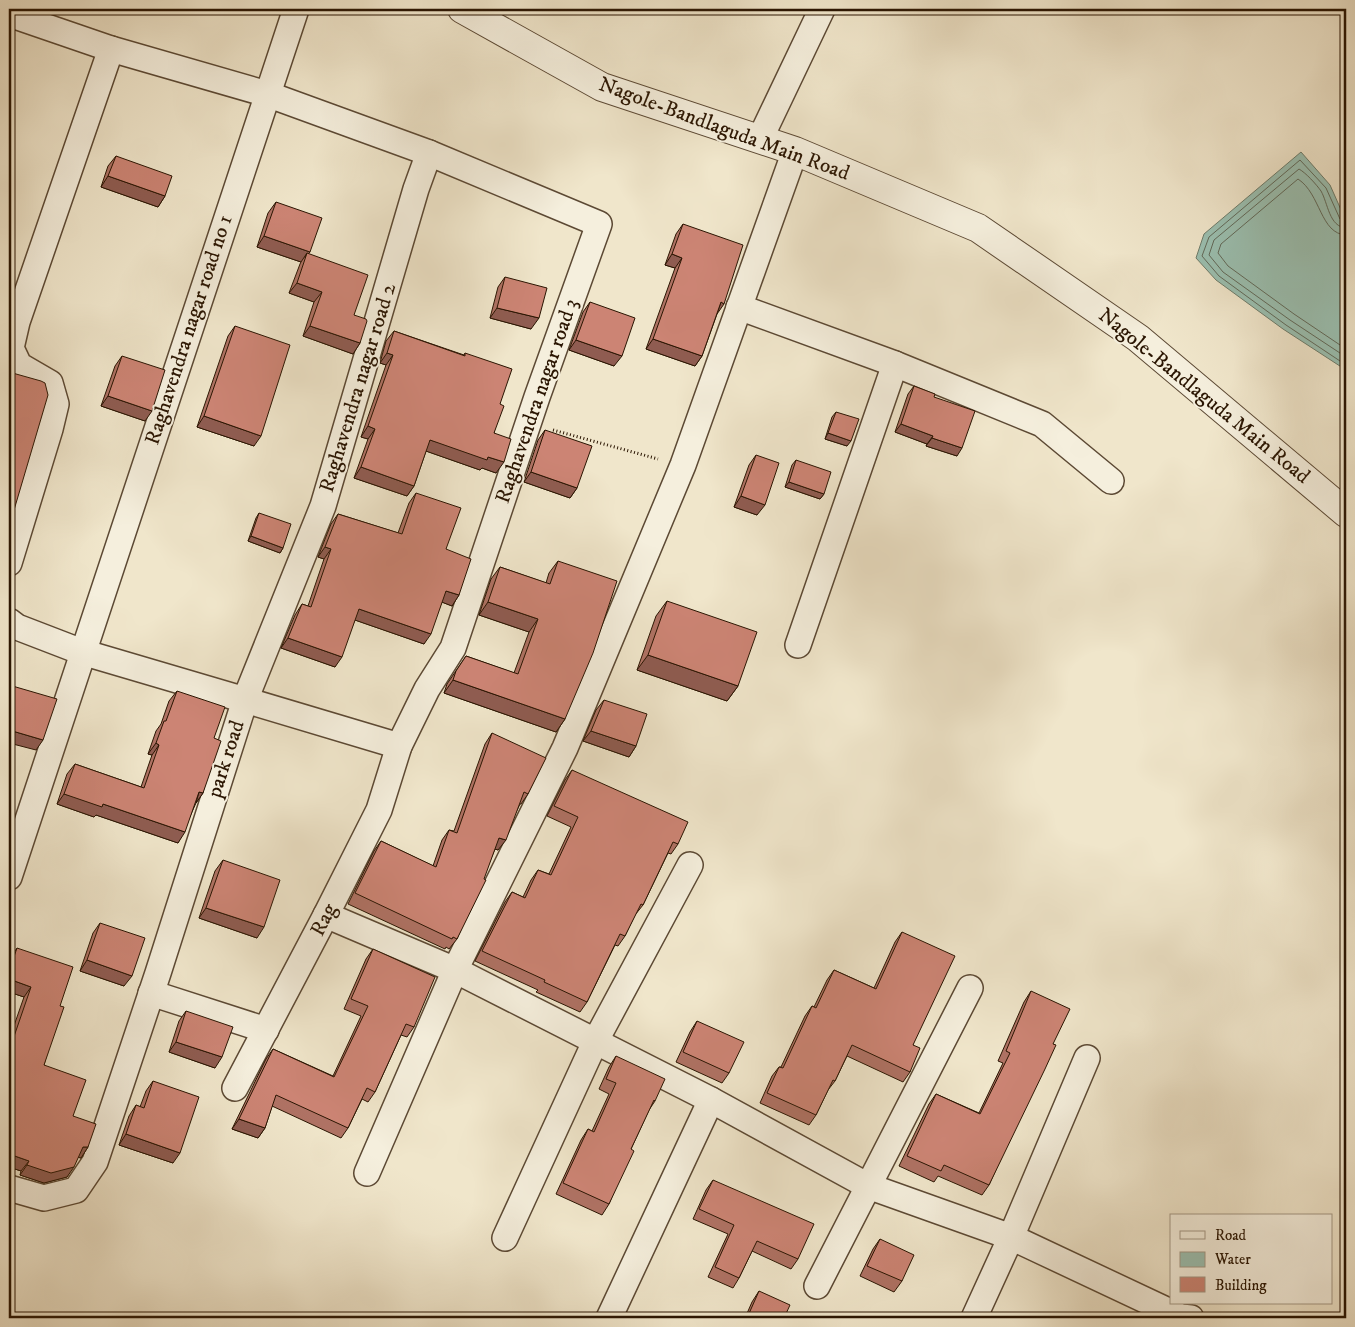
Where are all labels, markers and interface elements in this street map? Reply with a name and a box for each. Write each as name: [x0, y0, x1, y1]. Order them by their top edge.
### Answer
street label: Nagole-Bandlaguda Main Road: [595, 71, 853, 187]
street label: Raghavendra nagar road no 1: [140, 212, 238, 448]
street label: Raghavendra nagar road 2: [314, 280, 402, 496]
street label: Raghavendra nagar road 3: [490, 295, 584, 507]
street label: Nagole-Bandlaguda Main Road: [1093, 302, 1316, 490]
street label: park road: [201, 717, 251, 802]
street label: Rag: [305, 899, 343, 941]
legend: [1170, 1214, 1332, 1304]
text: Road: [1215, 1226, 1247, 1245]
text: Water: [1214, 1250, 1251, 1269]
text: Building: [1215, 1276, 1267, 1295]

